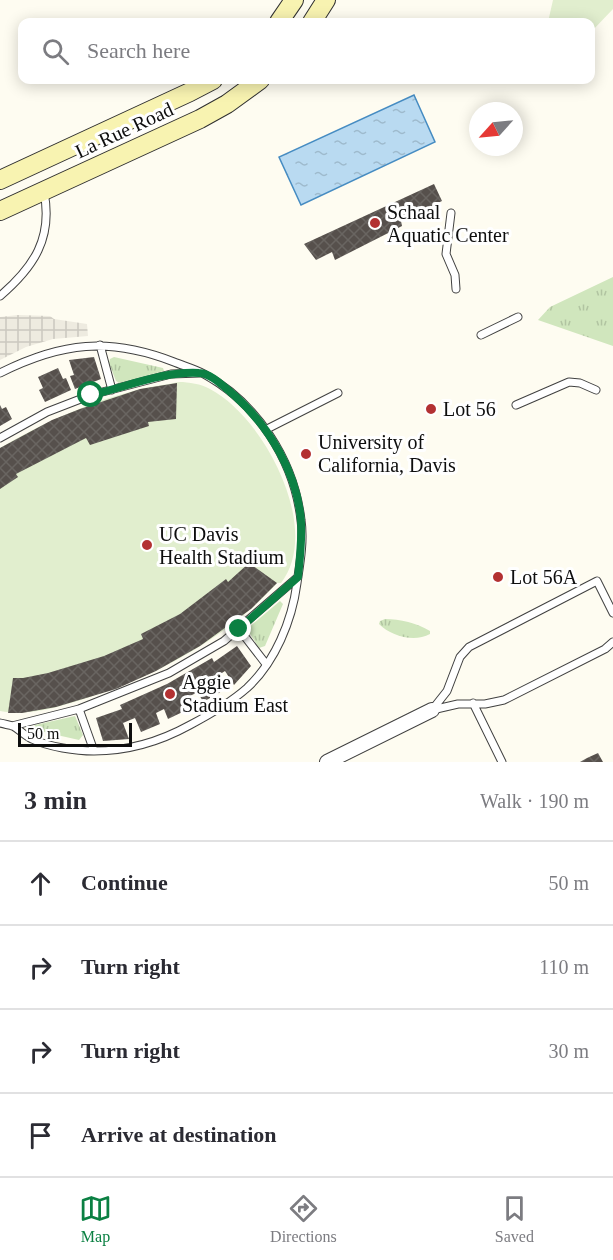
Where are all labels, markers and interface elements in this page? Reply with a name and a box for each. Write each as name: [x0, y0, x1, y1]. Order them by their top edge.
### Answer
search box: [18, 18, 595, 84]
icon: search: [39, 35, 72, 68]
text: Search here: [87, 38, 190, 63]
street label: La Rue Road: [72, 98, 176, 162]
north arrow: [469, 102, 523, 156]
place label: Schaal Aquatic Center: [387, 201, 509, 247]
marker: Schaal Aquatic Center: [368, 216, 382, 230]
route start: [77, 381, 103, 407]
place label: Lot 56: [443, 398, 496, 420]
marker: Lot 56: [424, 402, 438, 416]
place label: University of California, Davis: [318, 431, 456, 476]
marker: University of California, Davis: [299, 447, 313, 461]
place label: UC Davis Health Stadium: [159, 523, 284, 568]
marker: UC Davis Health Stadium: [140, 538, 154, 552]
place label: Lot 56A: [510, 566, 578, 588]
marker: Lot 56A: [491, 570, 505, 584]
route end: [225, 615, 251, 641]
place label: Aggie Stadium East: [182, 671, 289, 716]
marker: Aggie Stadium East: [163, 687, 177, 701]
scale bar: [18, 720, 132, 748]
text: 50 m: [27, 725, 59, 742]
text: 3 min: [24, 786, 87, 815]
text: Walk · 190 m: [480, 790, 589, 812]
icon: ahead: [24, 867, 57, 900]
text: Continue: [81, 870, 168, 895]
text: 50 m: [548, 872, 589, 894]
icon: right: [24, 951, 57, 984]
text: Turn right: [81, 954, 180, 979]
text: 110 m: [539, 956, 589, 978]
icon: right: [24, 1035, 57, 1068]
text: Turn right: [81, 1038, 180, 1063]
text: 30 m: [548, 1040, 589, 1062]
icon: arrive: [24, 1119, 57, 1152]
text: Arrive at destination: [81, 1122, 277, 1147]
tab: Map: [79, 1192, 112, 1246]
tab: Directions: [270, 1192, 337, 1246]
tab: Saved: [495, 1192, 534, 1246]

